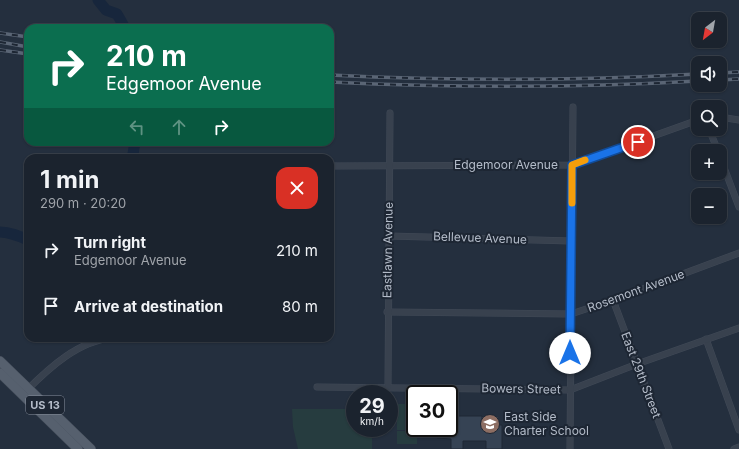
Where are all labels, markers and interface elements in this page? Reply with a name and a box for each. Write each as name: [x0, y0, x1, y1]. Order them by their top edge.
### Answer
north arrow: [691, 12, 727, 48]
map controls: [691, 12, 727, 224]
text: 210 m: [106, 39, 187, 73]
icon: right: [40, 40, 92, 92]
button: sound: [691, 56, 727, 92]
text: Edgemoor Avenue: [106, 73, 262, 94]
button: search: [691, 100, 727, 136]
icon: left: [126, 116, 148, 138]
icon: ahead: [168, 116, 190, 138]
icon: right: [210, 116, 232, 138]
pin: [621, 125, 655, 159]
icon: arrive: [627, 131, 649, 153]
button: +: [691, 144, 727, 180]
street label: Edgemoor Avenue: [454, 157, 558, 172]
text: 1 min: [40, 165, 99, 194]
button: close: [276, 167, 318, 209]
button: −: [691, 188, 727, 224]
text: 290 m · 20:20: [40, 195, 126, 211]
street label: Eastlawn Avenue: [379, 202, 396, 298]
street label: Bellevue Avenue: [433, 228, 527, 247]
text: Turn right: [74, 233, 146, 252]
icon: right: [40, 239, 62, 261]
text: 210 m: [276, 241, 318, 260]
text: Edgemoor Avenue: [74, 252, 187, 268]
street label: Rosemont Avenue: [585, 266, 686, 315]
icon: arrive: [40, 295, 62, 317]
text: Arrive at destination: [74, 297, 223, 316]
text: 80 m: [282, 297, 318, 316]
street label: East 29th Street: [618, 330, 665, 420]
position arrow: [549, 332, 591, 374]
street label: Bowers Street: [481, 380, 561, 397]
speed limit sign: 30: [406, 385, 458, 437]
text: 29: [359, 394, 385, 418]
road number: US 13: [26, 396, 64, 414]
place label: East Side Charter School: [504, 409, 589, 438]
school or university icon: East Side Charter School: [479, 413, 501, 435]
text: km/h: [360, 415, 384, 427]

